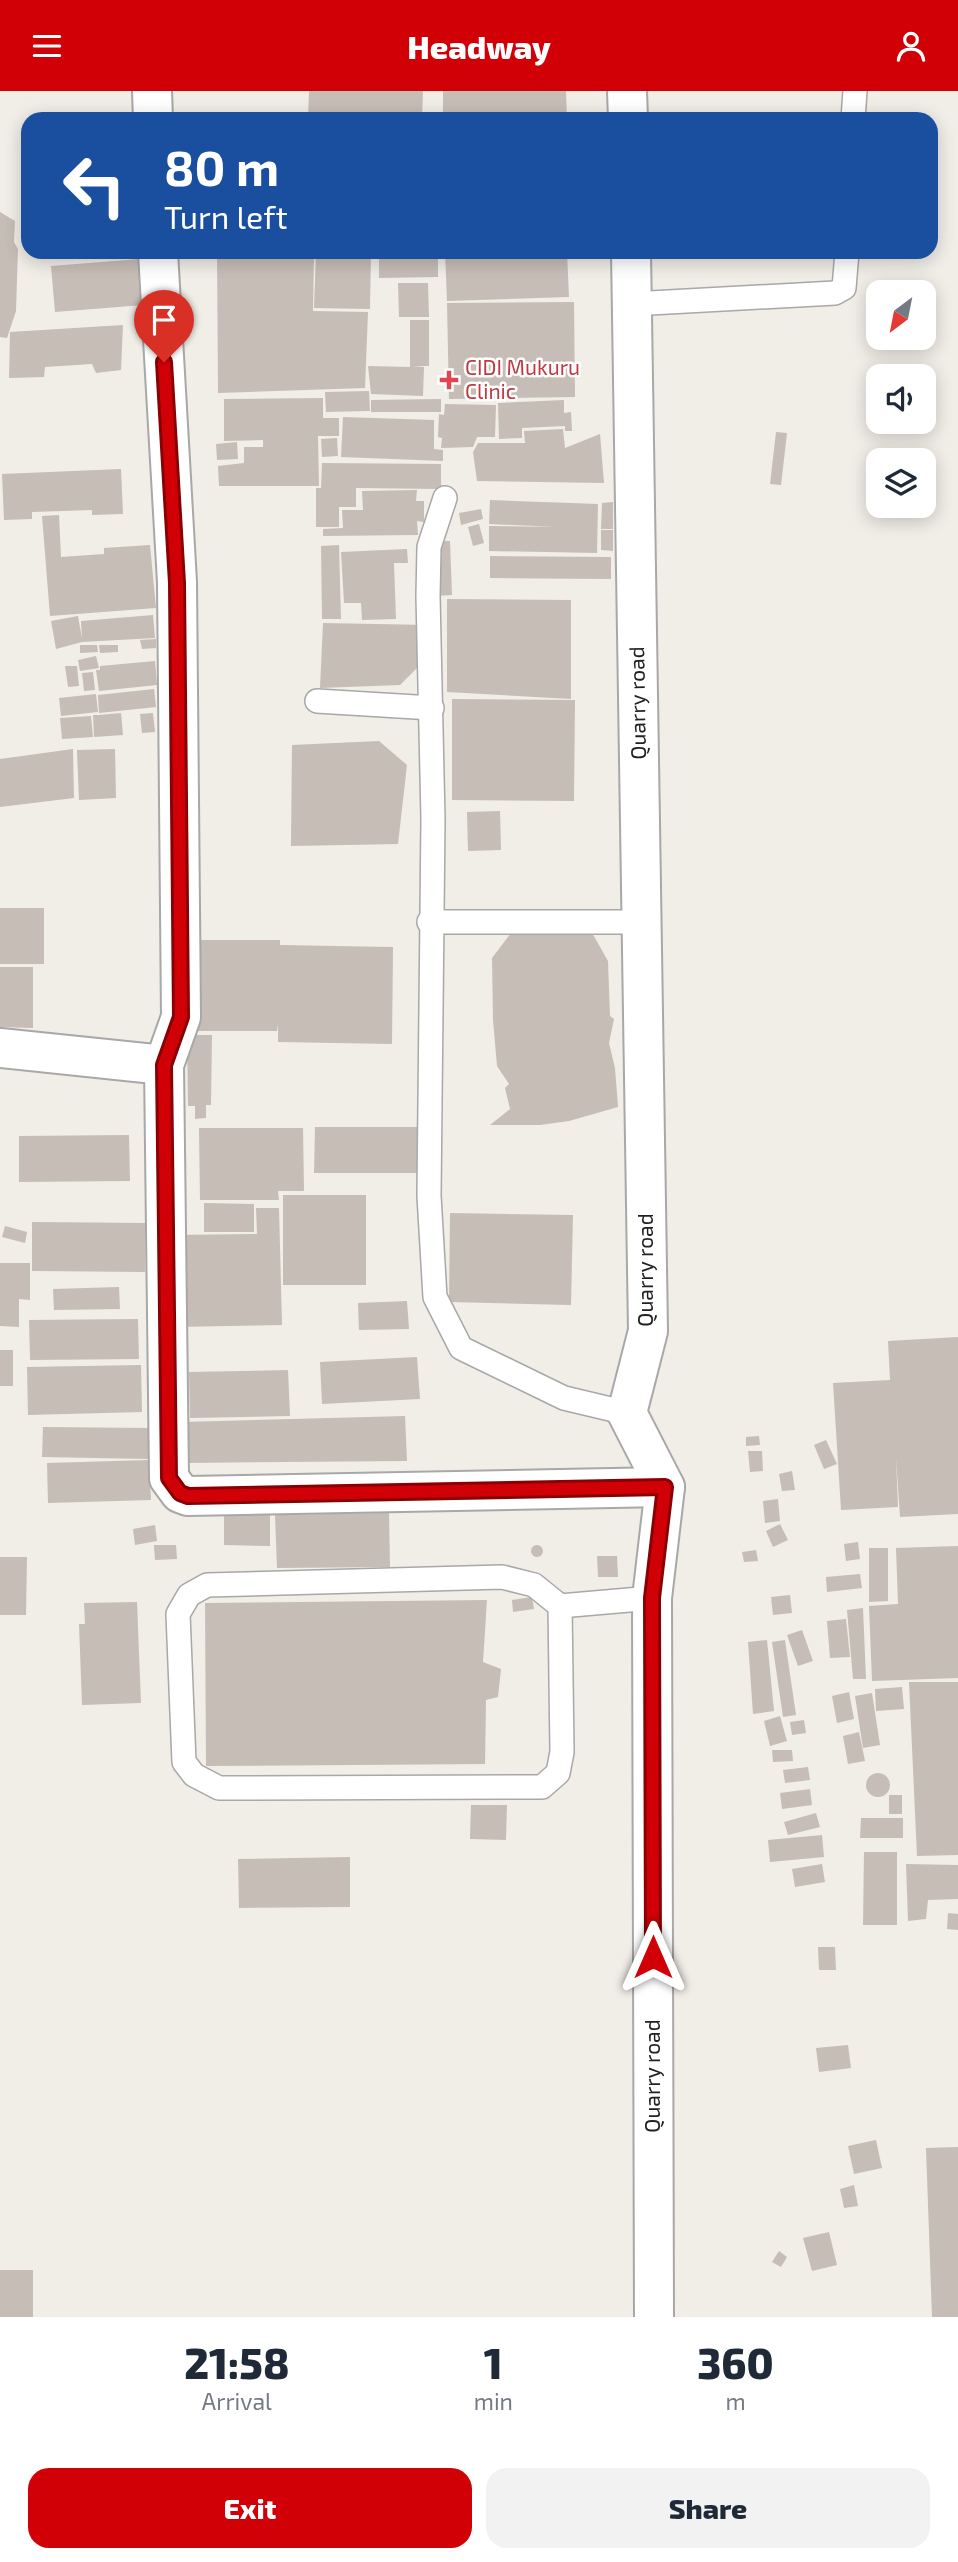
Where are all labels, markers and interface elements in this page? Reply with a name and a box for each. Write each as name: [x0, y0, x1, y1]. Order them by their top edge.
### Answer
icon: menu: [28, 27, 66, 65]
text: Headway: [407, 27, 551, 65]
icon: person: [892, 27, 930, 65]
text: 80 m: [164, 137, 279, 196]
icon: left: [49, 140, 140, 231]
text: Turn left: [164, 197, 288, 235]
north arrow: [866, 280, 936, 350]
map controls: [866, 280, 936, 518]
pin: [134, 290, 194, 362]
icon: arrive: [145, 301, 183, 339]
place label: CIDI Mukuru Clinic: [465, 354, 580, 403]
button: sound: [866, 364, 936, 434]
marker: CIDI Mukuru Clinic: [439, 370, 459, 390]
button: layers: [866, 448, 936, 518]
street label: Quarry road: [623, 646, 651, 760]
street label: Quarry road: [632, 1213, 658, 1327]
position arrow: [616, 1920, 690, 1994]
street label: Quarry road: [639, 2019, 665, 2133]
text: 21:58: [184, 2337, 289, 2387]
text: 1: [484, 2337, 503, 2387]
text: 360: [697, 2337, 774, 2387]
text: Arrival: [202, 2387, 272, 2415]
text: min: [474, 2387, 513, 2415]
text: m: [725, 2387, 746, 2415]
button: Exit: [28, 2468, 472, 2548]
button: Share: [486, 2468, 930, 2548]

